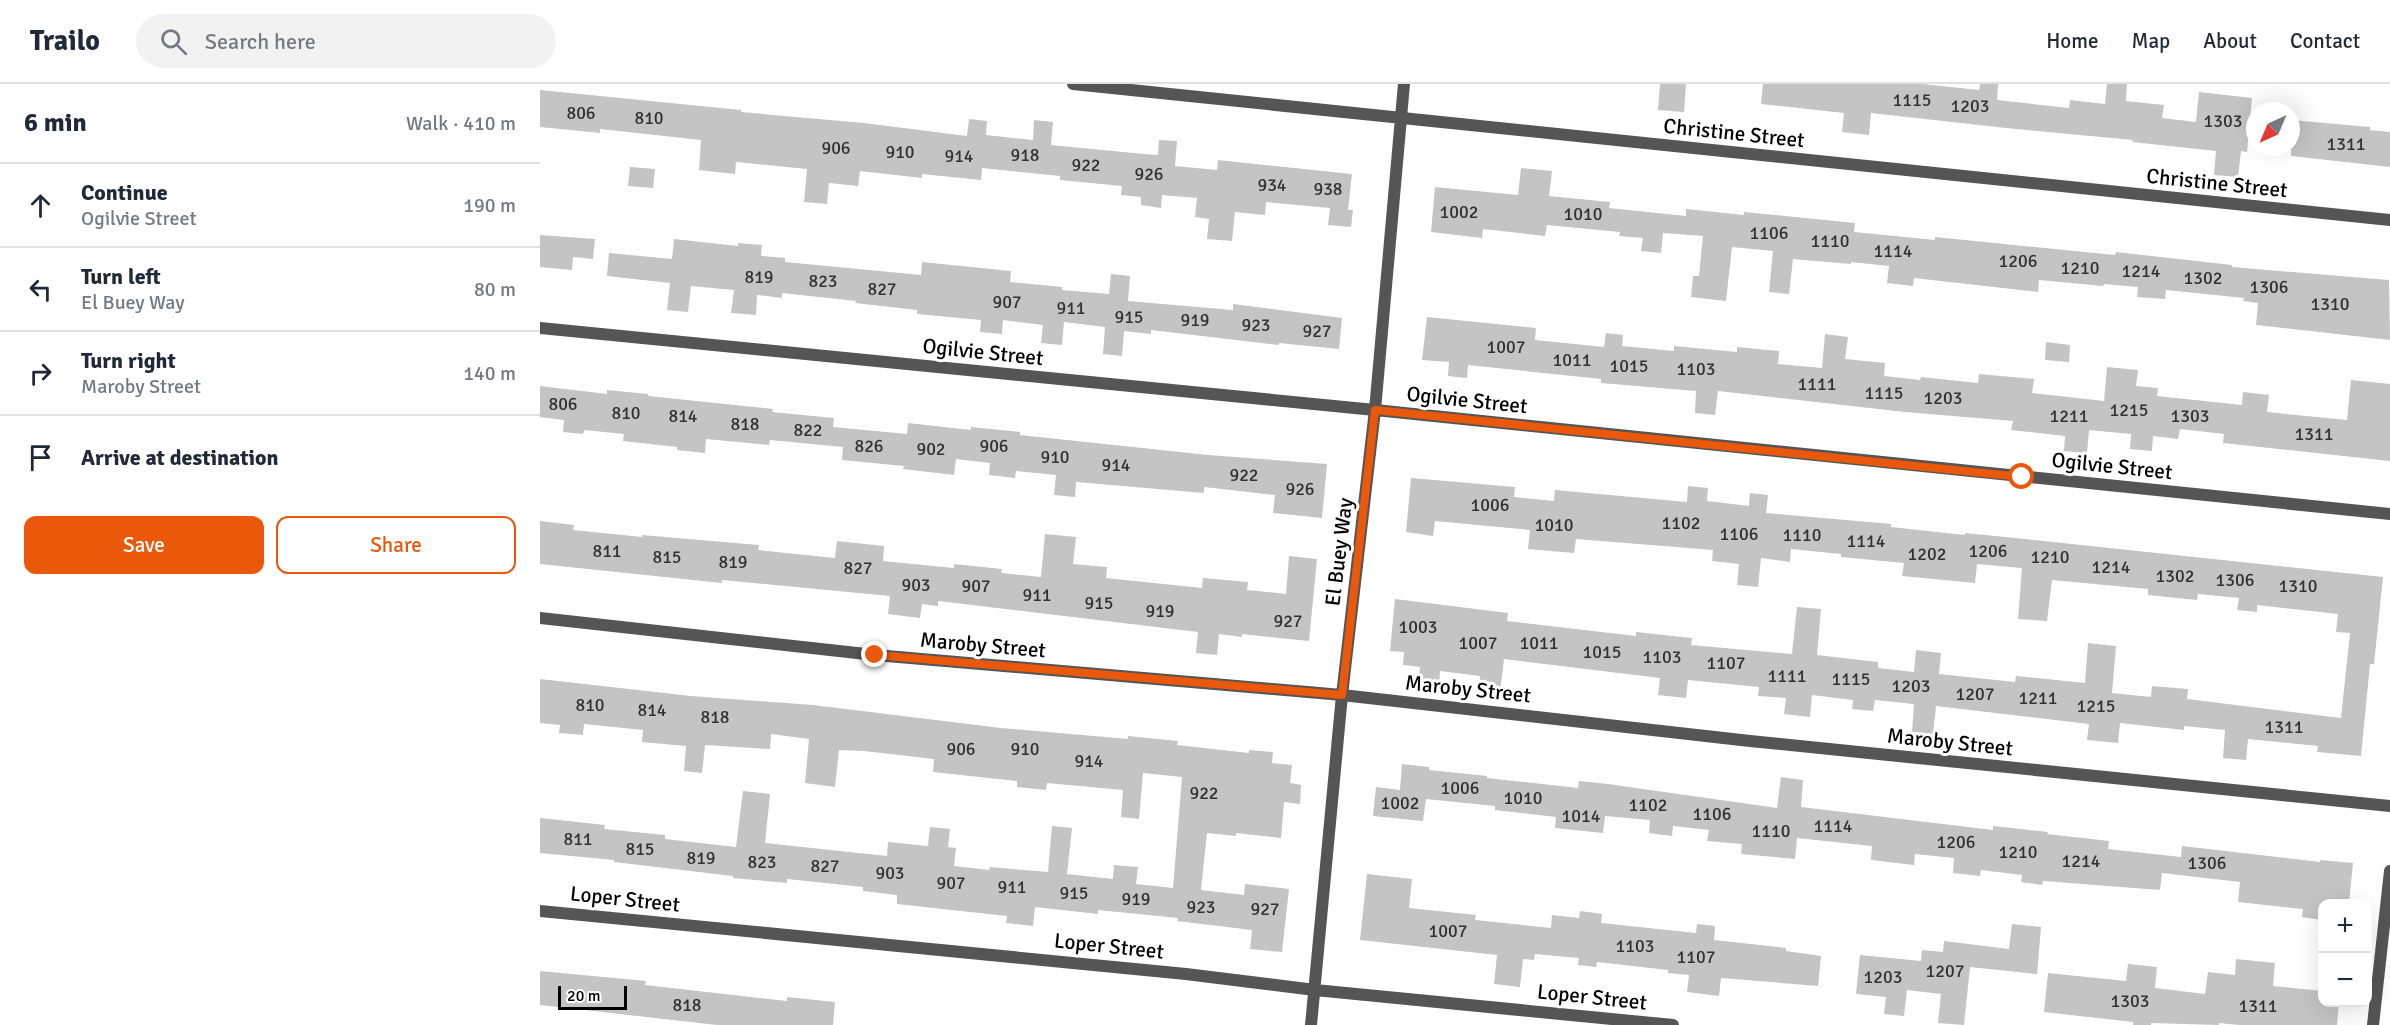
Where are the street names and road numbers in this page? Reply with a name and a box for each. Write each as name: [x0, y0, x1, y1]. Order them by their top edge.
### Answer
street label: Christine Street: [1662, 113, 1806, 153]
street label: Christine Street: [2145, 163, 2289, 203]
street label: Ogilvie Street: [921, 333, 1045, 371]
street label: Ogilvie Street: [1405, 381, 1529, 419]
street label: Ogilvie Street: [2050, 447, 2174, 485]
street label: El Buey Way: [1319, 496, 1359, 608]
street label: Maroby Street: [919, 627, 1047, 663]
street label: Maroby Street: [1404, 669, 1532, 709]
street label: Maroby Street: [1886, 722, 2014, 762]
street label: Loper Street: [569, 880, 681, 918]
street label: Loper Street: [1053, 927, 1165, 965]
street label: Loper Street: [1536, 978, 1648, 1016]

